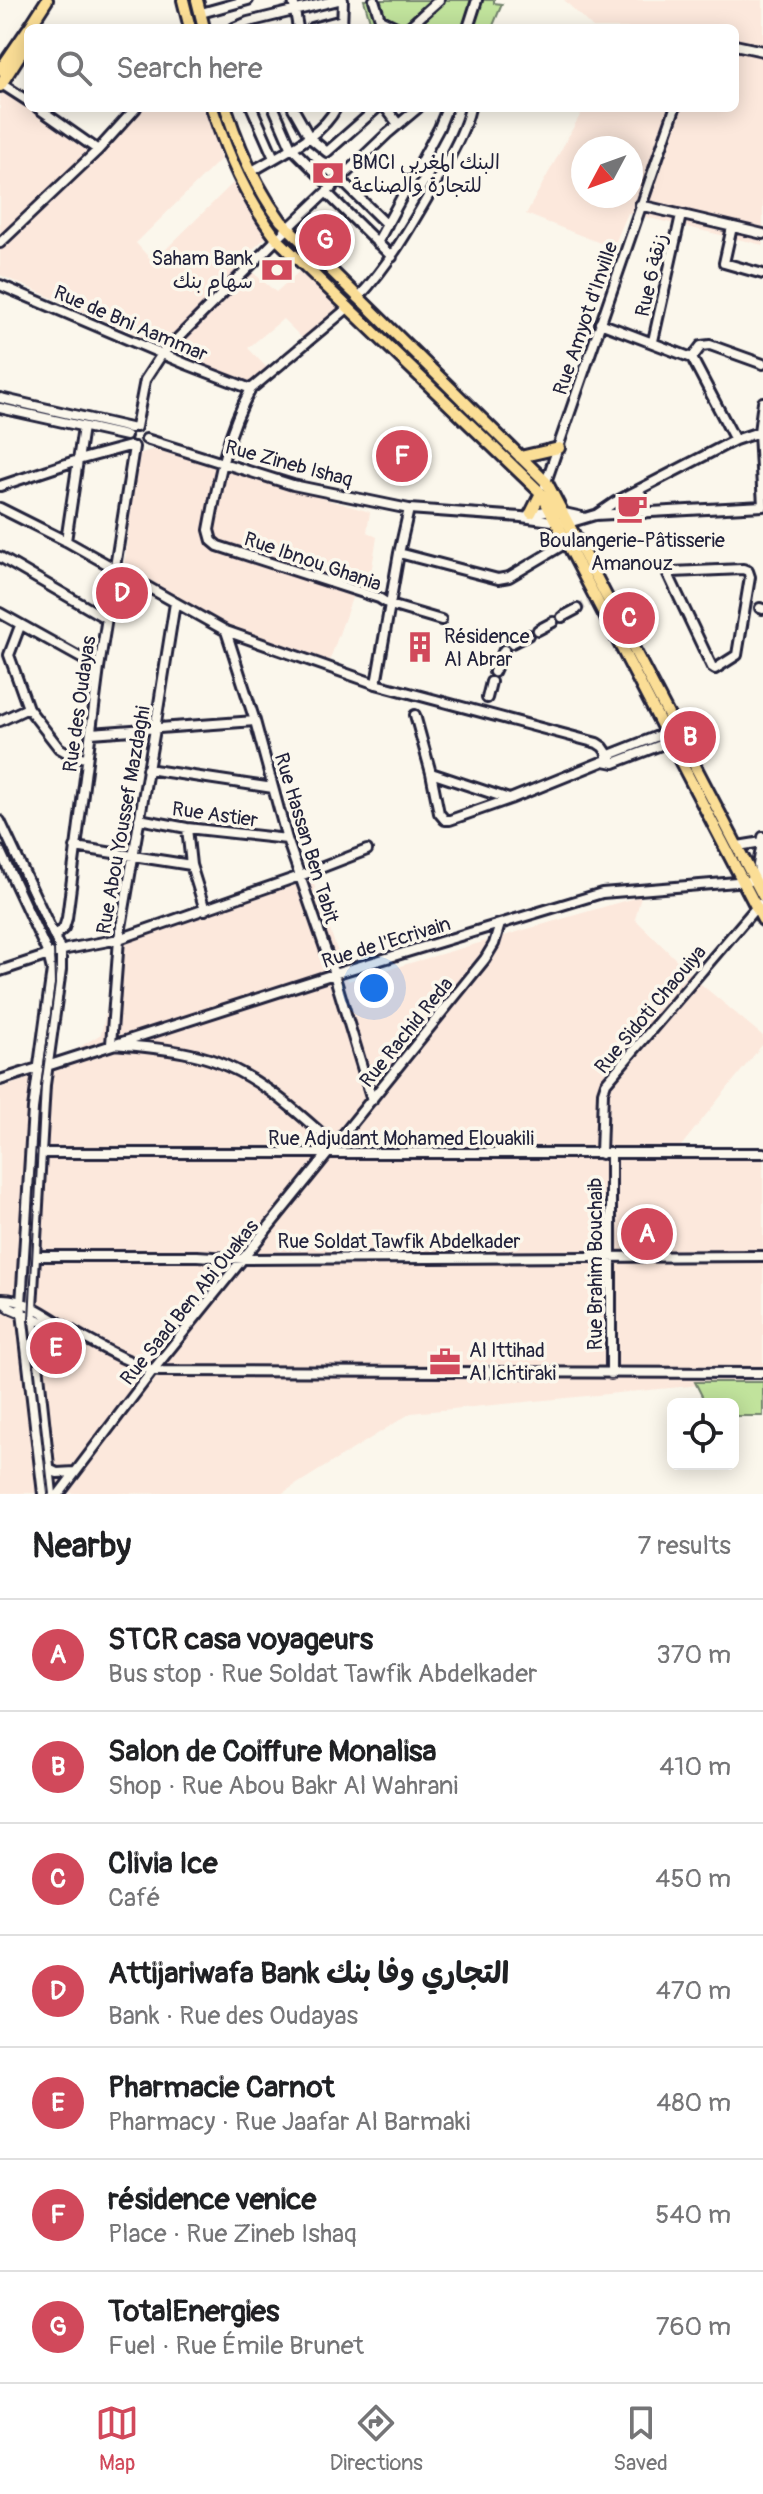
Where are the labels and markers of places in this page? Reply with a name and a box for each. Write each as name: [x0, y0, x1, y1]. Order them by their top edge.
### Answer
place label: BMCI البنك المغربي للتجارة والصناعة: [352, 150, 500, 198]
bank icon: BMCI البنك المغربي للتجارة والصناعة: [311, 156, 345, 190]
pin: G: [299, 210, 351, 270]
place label: Saham Bank سهام بنك: [152, 246, 254, 297]
bank icon: Saham Bank سهام بنك: [260, 253, 294, 287]
pin: F: [376, 426, 428, 486]
cafe icon: Boulangerie-Pâtisserie Amanouz: [615, 491, 649, 525]
place label: Boulangerie-Pâtisserie Amanouz: [539, 528, 725, 576]
pin: D: [96, 563, 148, 623]
pin: C: [603, 588, 655, 648]
place label: Résidence Al Abrar: [444, 624, 530, 672]
building icon: Résidence Al Abrar: [403, 630, 437, 664]
pin: B: [664, 707, 716, 767]
pin: A: [621, 1204, 673, 1264]
pin: E: [30, 1318, 82, 1378]
place label: Al Ittihad Al Ichtiraki: [469, 1338, 556, 1386]
office icon: Al Ittihad Al Ichtiraki: [428, 1345, 462, 1379]

